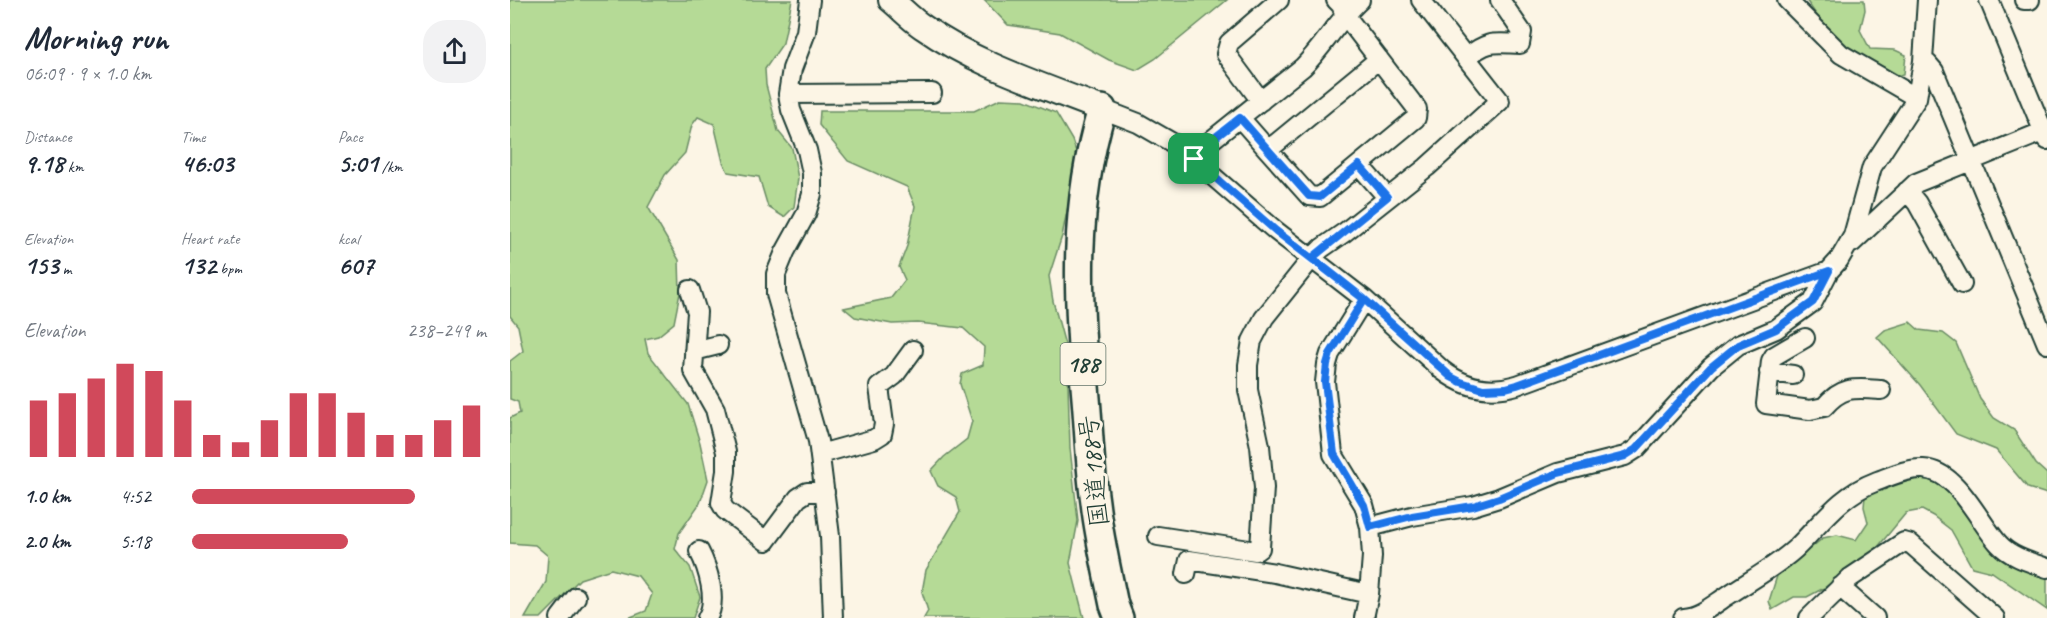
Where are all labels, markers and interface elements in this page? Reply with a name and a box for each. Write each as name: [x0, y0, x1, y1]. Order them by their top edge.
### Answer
text: Morning run: [24, 17, 168, 59]
button: share: [423, 20, 486, 83]
text: 06:09 · 9 × 1.0 km: [24, 61, 151, 86]
text: Distance: [24, 127, 72, 147]
text: Time: [181, 127, 205, 147]
text: Pace: [338, 127, 363, 147]
pin: [1168, 133, 1219, 184]
icon: arrive: [1177, 142, 1210, 175]
text: 9.18: [24, 147, 64, 180]
text: 46:03: [181, 147, 234, 180]
text: 5:01: [338, 147, 378, 180]
text: km: [64, 157, 83, 177]
text: /km: [378, 157, 403, 177]
text: Elevation: [24, 229, 73, 249]
text: Heart rate: [181, 229, 239, 249]
text: kcal: [338, 229, 359, 249]
text: 153: [24, 249, 59, 282]
text: 132: [181, 249, 216, 282]
text: 607: [338, 249, 374, 282]
text: m: [59, 259, 72, 279]
text: bpm: [216, 259, 242, 279]
text: Elevation: [24, 318, 86, 343]
text: 238–249 m: [407, 318, 486, 343]
road number: 188: [1060, 343, 1106, 385]
street label: 国道188号: [1072, 413, 1116, 529]
text: 1.0 km: [24, 484, 71, 509]
text: 4:52: [120, 484, 151, 509]
text: 2.0 km: [24, 529, 71, 554]
text: 5:18: [120, 529, 151, 554]

